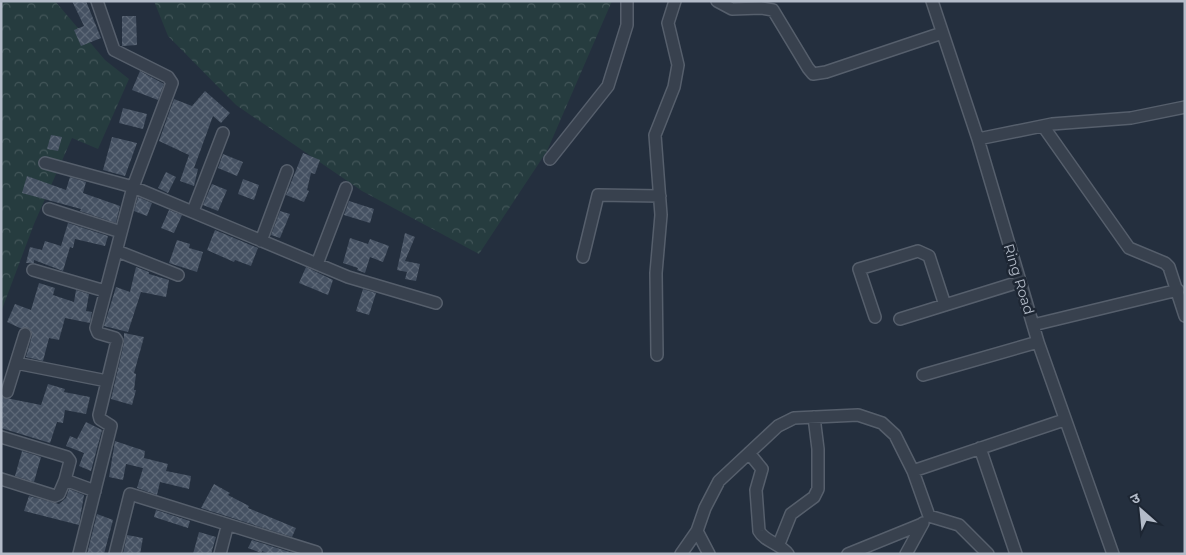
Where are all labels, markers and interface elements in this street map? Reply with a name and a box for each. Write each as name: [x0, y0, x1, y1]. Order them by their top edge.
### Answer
street label: Ring Road: [1000, 241, 1038, 317]
north arrow: [1116, 485, 1166, 535]
text: उ: [1127, 488, 1144, 508]

